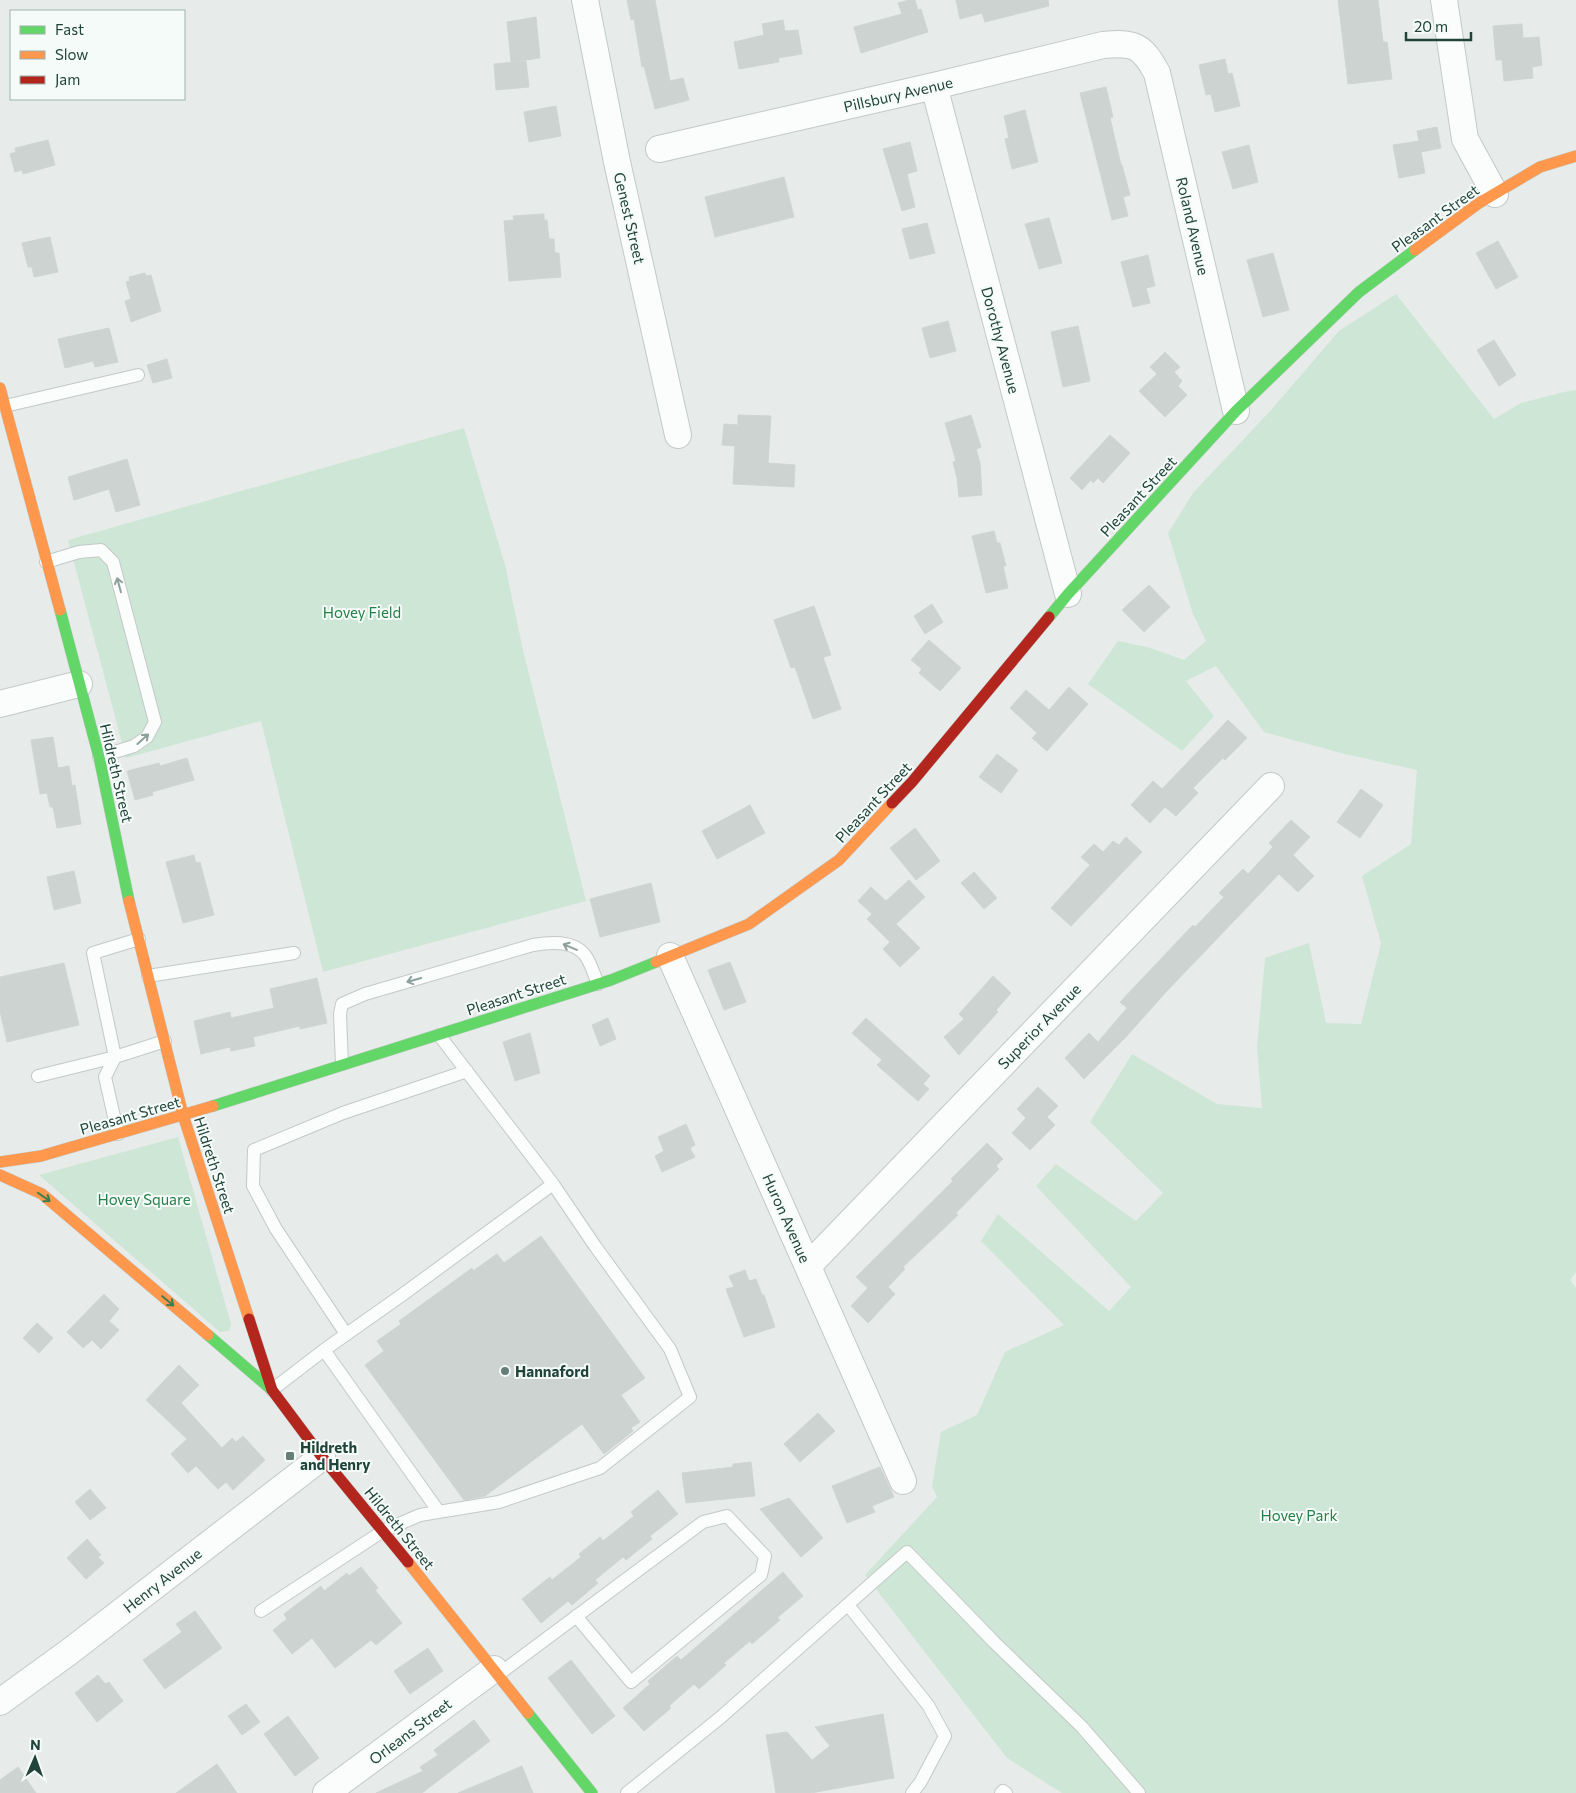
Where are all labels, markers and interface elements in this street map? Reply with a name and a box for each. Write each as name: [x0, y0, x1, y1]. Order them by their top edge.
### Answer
legend: [10, 10, 185, 100]
scale bar: [1406, 10, 1471, 42]
text: 20 m: [1414, 17, 1448, 35]
text: Fast: [55, 20, 84, 38]
text: Slow: [55, 45, 88, 63]
text: Jam: [55, 70, 80, 88]
street label: Pillsbury Avenue: [842, 73, 954, 115]
street label: Genest Street: [611, 170, 649, 266]
street label: Roland Avenue: [1173, 175, 1213, 277]
street label: Pleasant Street: [1388, 180, 1482, 256]
street label: Dorothy Avenue: [978, 285, 1024, 395]
street label: Pleasant Street: [1096, 452, 1180, 540]
one-way arrow: [113, 578, 123, 594]
park label: Hovey Field: [323, 603, 401, 621]
street label: Hildreth Street: [97, 722, 137, 824]
one-way arrow: [136, 733, 149, 745]
street label: Pleasant Street: [831, 758, 915, 846]
one-way arrow: [563, 942, 578, 951]
street label: Pleasant Street: [464, 969, 568, 1019]
one-way arrow: [406, 975, 422, 985]
street label: Superior Avenue: [994, 980, 1084, 1072]
street label: Pleasant Street: [78, 1092, 182, 1138]
street label: Hildreth Street: [191, 1114, 239, 1216]
street label: Huron Avenue: [759, 1171, 815, 1265]
park label: Hovey Square: [97, 1190, 191, 1208]
one-way arrow: [37, 1192, 51, 1202]
one-way arrow: [161, 1295, 174, 1306]
place label: Hannaford: [515, 1362, 589, 1380]
marker: Hannaford: [499, 1365, 511, 1377]
place label: Hildreth and Henry: [300, 1438, 371, 1473]
marker: Hildreth and Henry: [284, 1450, 296, 1462]
street label: Hildreth Street: [361, 1483, 439, 1573]
park label: Hovey Park: [1260, 1506, 1338, 1524]
street label: Henry Avenue: [119, 1544, 205, 1616]
street label: Orleans Street: [365, 1694, 455, 1768]
north arrow: [10, 1733, 60, 1783]
text: N: [30, 1736, 41, 1753]

